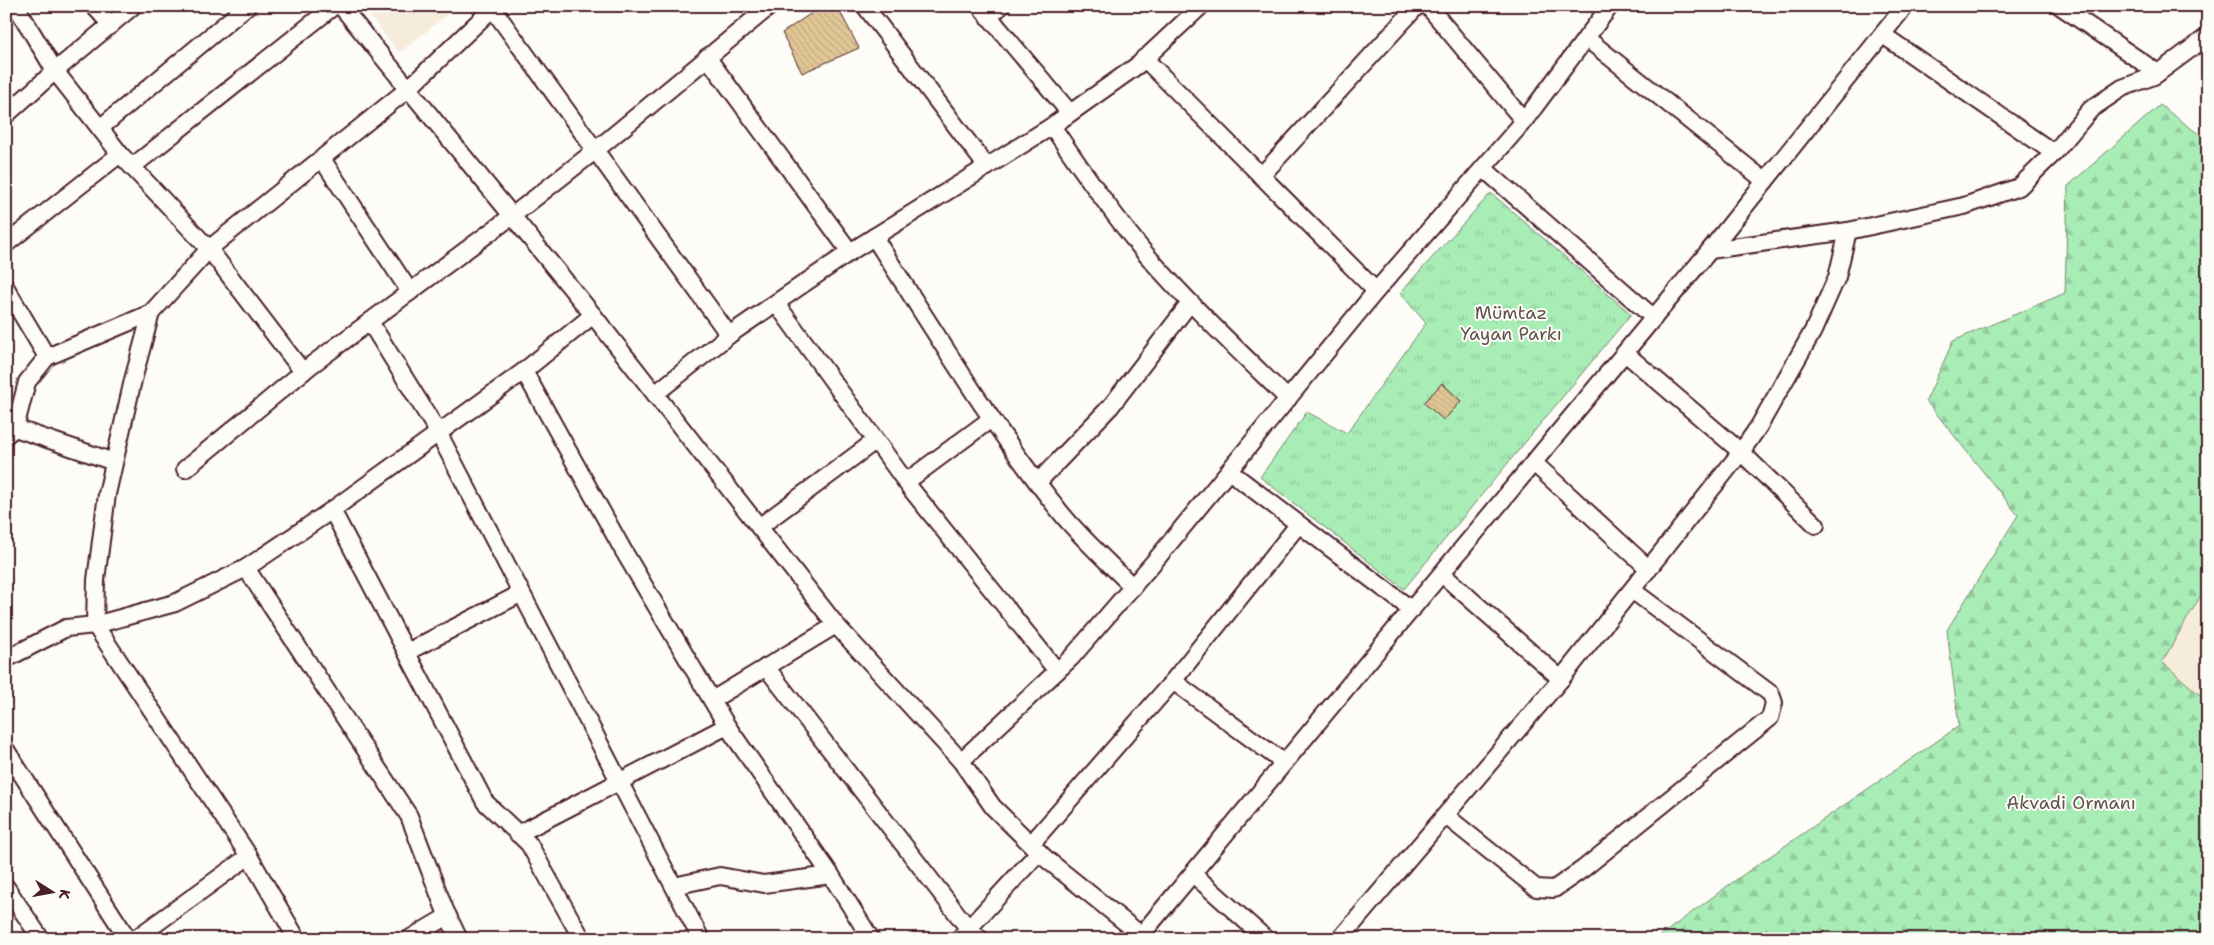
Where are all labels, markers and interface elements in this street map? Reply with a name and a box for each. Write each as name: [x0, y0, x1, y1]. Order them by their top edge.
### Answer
park label: Mümtaz Yayan Parkı: [1460, 301, 1562, 346]
park label: Akvadi Ormanı: [2006, 791, 2136, 815]
north arrow: [28, 868, 78, 918]
text: K: [55, 888, 75, 901]

